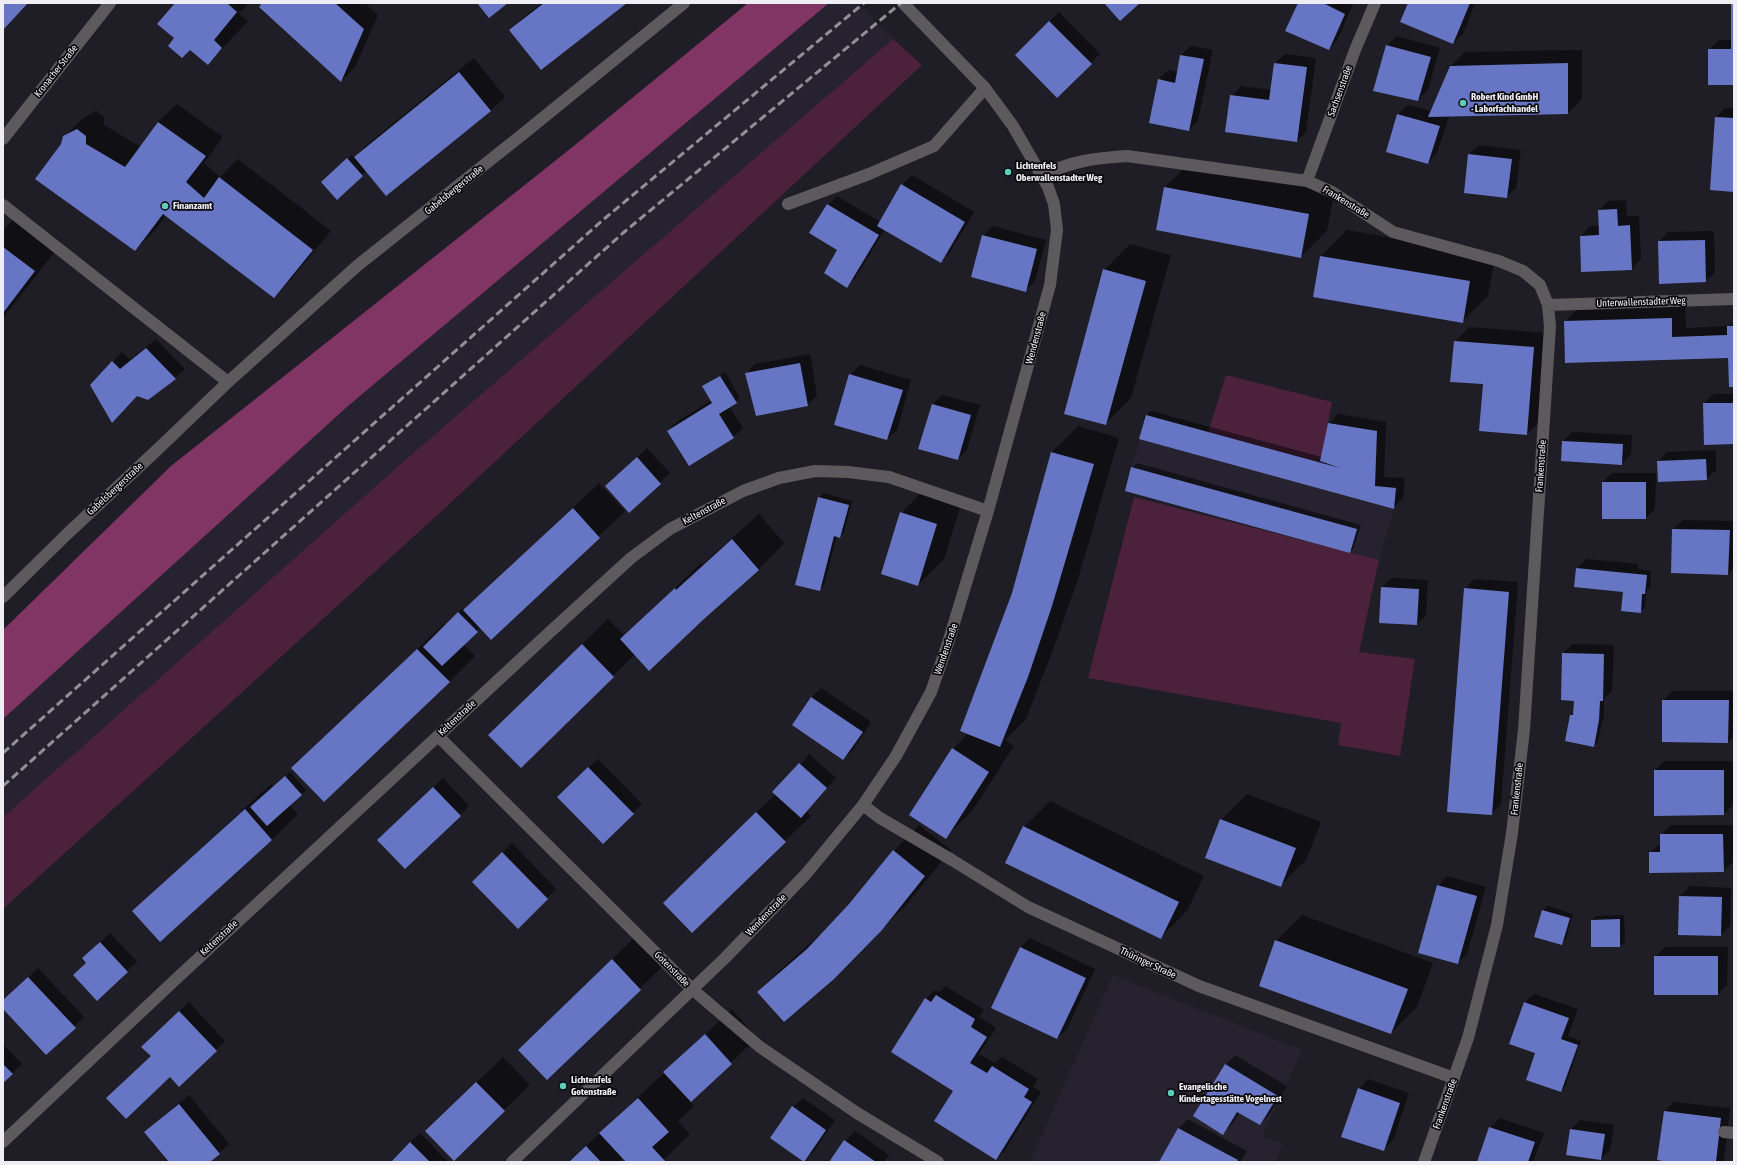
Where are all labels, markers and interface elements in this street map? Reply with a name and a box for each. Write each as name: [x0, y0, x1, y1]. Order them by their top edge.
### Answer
street label: Kronacher Straße: [32, 42, 80, 100]
street label: Sachsenstraße: [1325, 64, 1355, 118]
place label: Robert Kind GmbH - Laborfachhandel: [1471, 91, 1538, 114]
marker: Robert Kind GmbH - Laborfachhandel: [1458, 98, 1468, 108]
place label: Lichtenfels Oberwallenstadter Weg: [1016, 160, 1102, 184]
street label: Gabelsbergerstraße: [422, 163, 486, 217]
marker: Lichtenfels Oberwallenstadter Weg: [1003, 167, 1013, 177]
street label: Frankenstraße: [1320, 183, 1372, 221]
place label: Finanzamt: [173, 200, 212, 212]
marker: Finanzamt: [160, 201, 170, 211]
street label: Unterwallenstadter Weg: [1596, 294, 1686, 310]
street label: Wendenstraße: [1023, 311, 1049, 365]
street label: Frankenstraße: [1533, 439, 1549, 493]
street label: Gabelsbergerstraße: [85, 460, 145, 518]
street label: Keltenstraße: [680, 495, 728, 527]
street label: Wendenstraße: [932, 622, 960, 676]
street label: Keltenstraße: [436, 698, 478, 738]
street label: Frankenstraße: [1508, 762, 1526, 816]
street label: Wendenstraße: [743, 892, 789, 938]
street label: Keltenstraße: [198, 918, 240, 958]
street label: Thüringer Straße: [1118, 945, 1178, 981]
street label: Gotenstraße: [652, 949, 692, 989]
place label: Lichtenfels Gotenstraße: [571, 1074, 616, 1098]
street label: Frankenstraße: [1430, 1077, 1460, 1131]
marker: Lichtenfels Gotenstraße: [558, 1081, 568, 1091]
place label: Evangelische Kindertagesstätte Vogelnest: [1179, 1081, 1282, 1104]
marker: Evangelische Kindertagesstätte Vogelnest: [1166, 1088, 1176, 1098]

